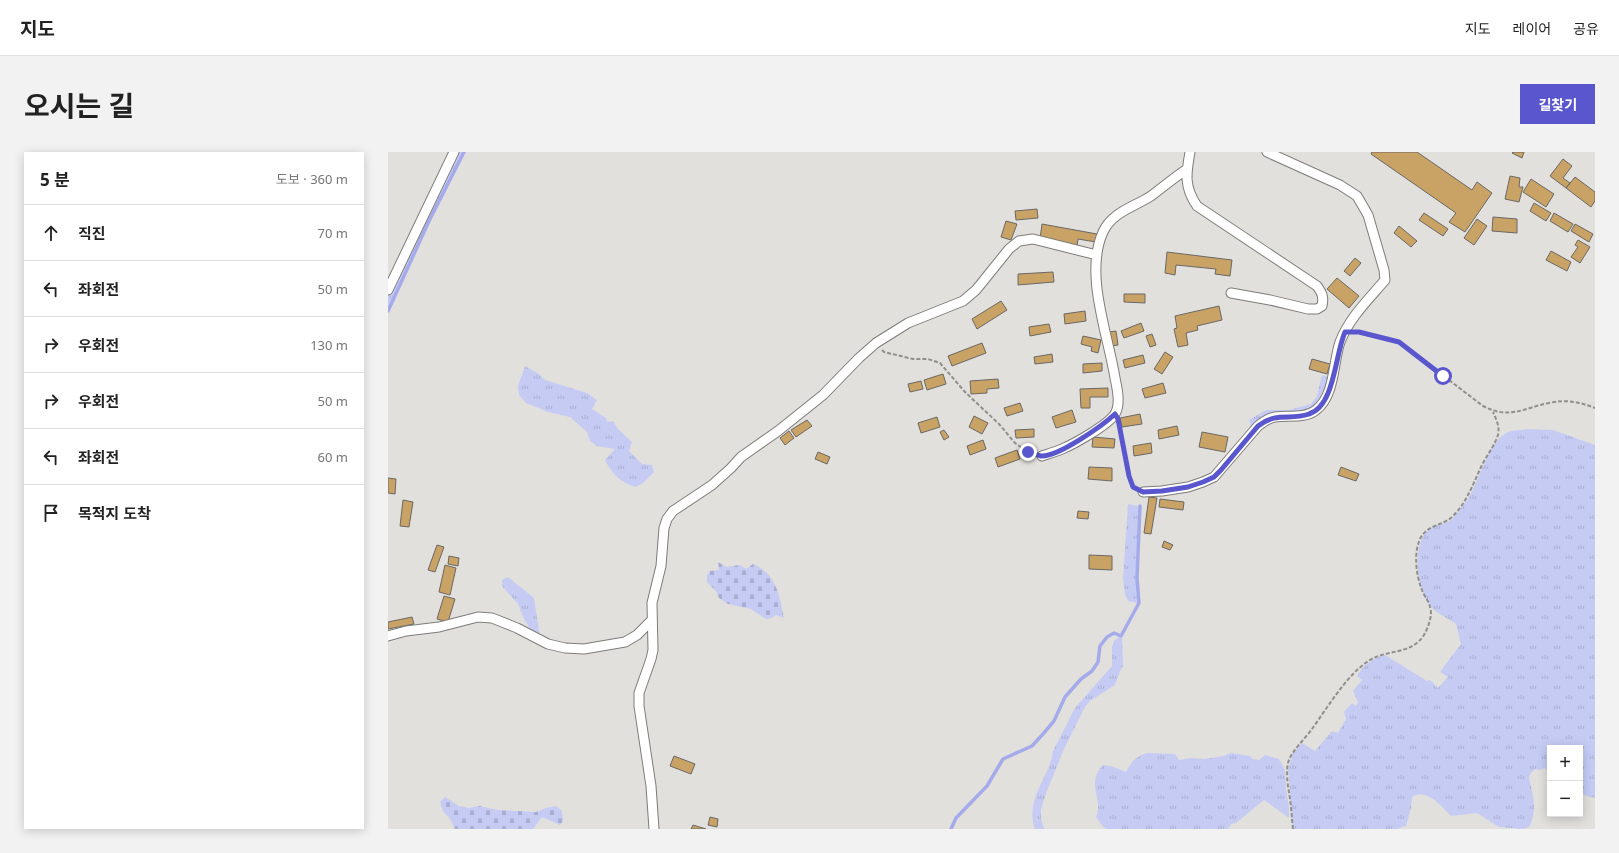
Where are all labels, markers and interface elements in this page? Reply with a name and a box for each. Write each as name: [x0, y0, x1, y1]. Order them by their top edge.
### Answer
text: 지도: [20, 16, 55, 42]
text: 지도: [1465, 19, 1491, 38]
text: 레이어: [1513, 19, 1551, 38]
text: 공유: [1573, 19, 1599, 38]
button: 길찾기: [1520, 84, 1595, 124]
text: 오시는 길: [24, 86, 134, 124]
text: 5 분: [40, 168, 70, 191]
text: 도보 · 360 m: [276, 170, 348, 188]
icon: ahead: [40, 222, 62, 244]
text: 직진: [78, 223, 106, 243]
text: 70 m: [318, 224, 348, 242]
icon: left: [40, 278, 62, 300]
text: 좌회전: [78, 279, 119, 299]
text: 50 m: [318, 280, 348, 298]
icon: right: [40, 334, 62, 356]
text: 우회전: [78, 335, 119, 355]
text: 130 m: [310, 336, 348, 354]
route start: [1434, 367, 1452, 385]
icon: right: [40, 390, 62, 412]
text: 우회전: [78, 391, 119, 411]
text: 50 m: [318, 392, 348, 410]
route end: [1019, 443, 1037, 461]
icon: left: [40, 446, 62, 468]
text: 좌회전: [78, 447, 119, 467]
text: 60 m: [318, 448, 348, 466]
icon: arrive: [40, 502, 62, 524]
text: 목적지 도착: [78, 503, 151, 523]
map controls: [1547, 745, 1583, 817]
button: +: [1547, 745, 1583, 781]
button: −: [1547, 781, 1583, 817]

